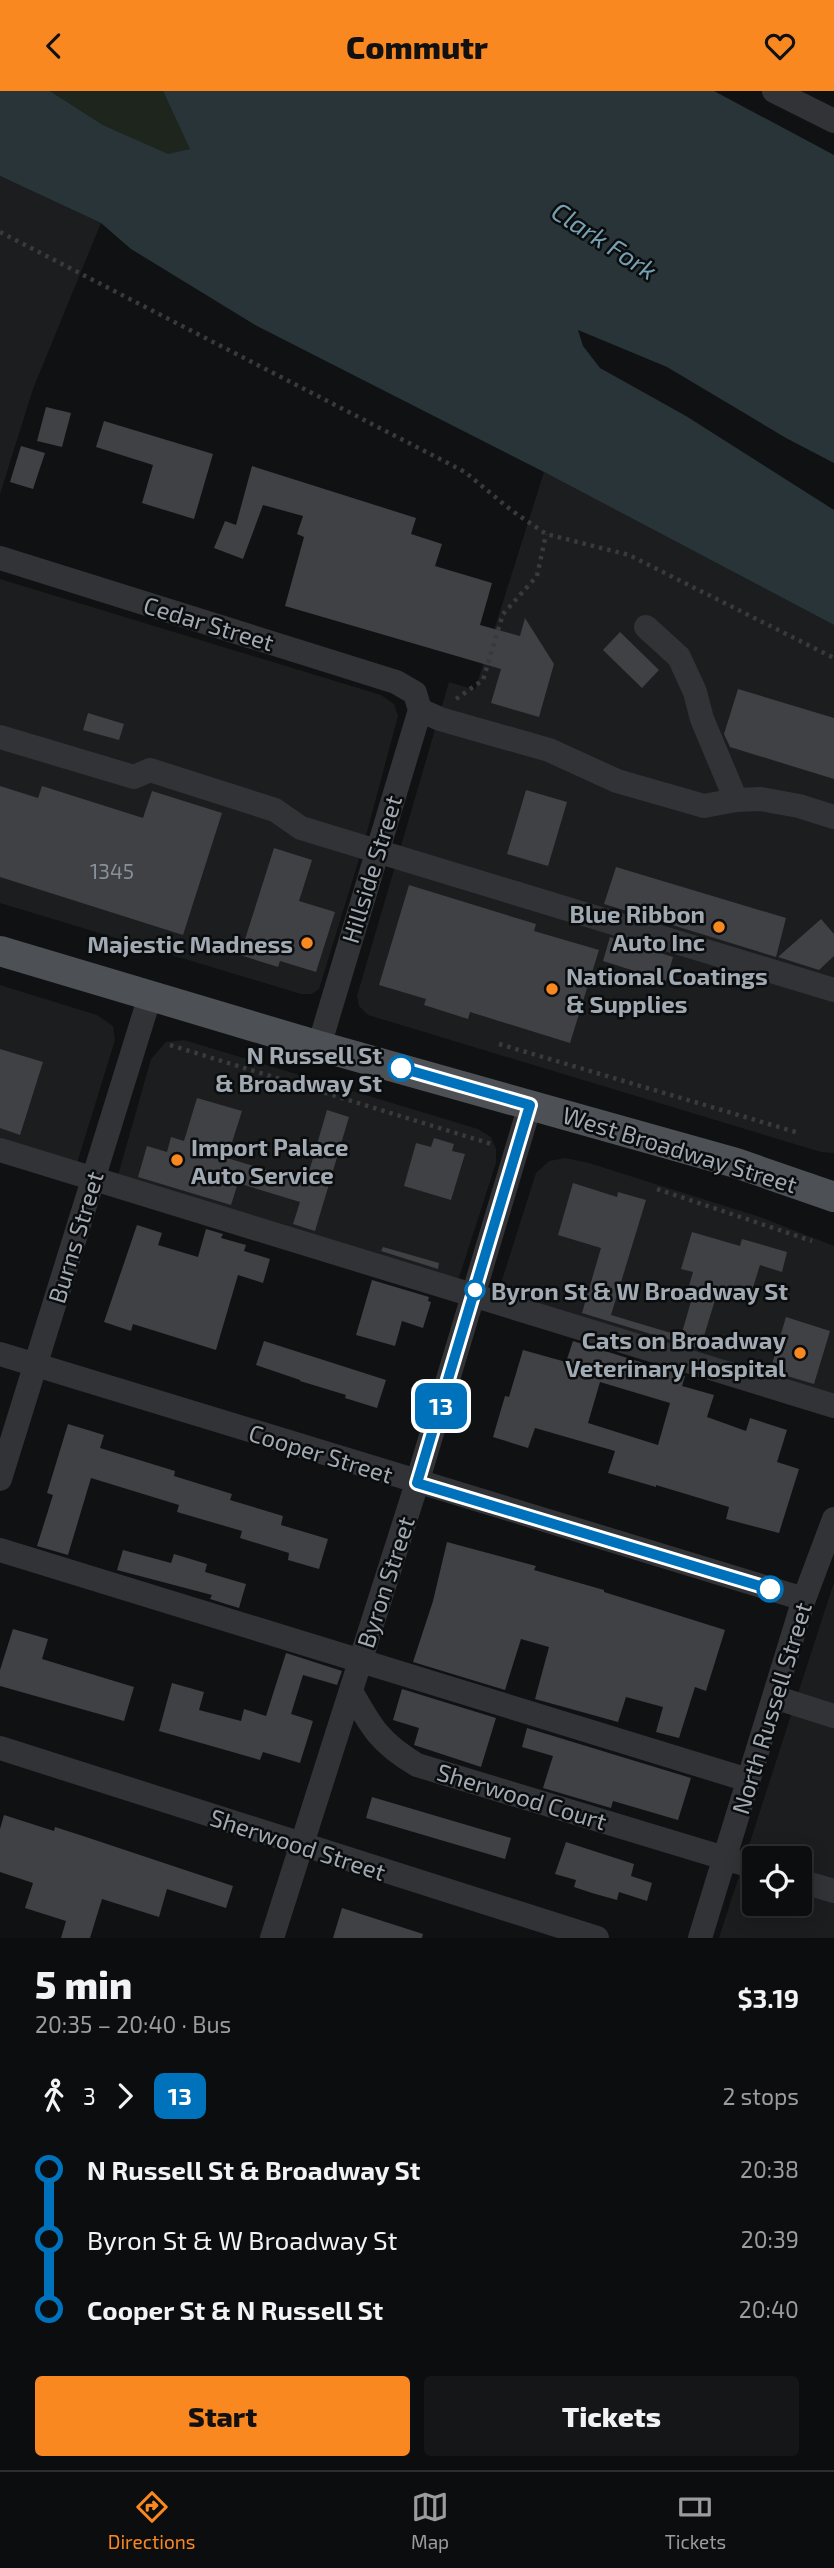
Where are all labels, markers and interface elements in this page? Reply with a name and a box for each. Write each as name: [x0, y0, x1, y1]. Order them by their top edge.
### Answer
icon: back: [35, 27, 73, 65]
text: Commutr: [346, 27, 488, 65]
icon: heart: [761, 27, 799, 65]
water label: Clark Fork: [547, 195, 663, 285]
street label: Cedar Street: [140, 589, 278, 657]
street label: Hillside Street: [335, 792, 407, 946]
house number: 1345: [90, 858, 134, 883]
place label: Blue Ribbon Auto Inc: [570, 899, 705, 956]
marker: Blue Ribbon Auto Inc: [711, 919, 727, 935]
place label: Majestic Madness: [87, 929, 293, 958]
marker: Majestic Madness: [299, 935, 315, 951]
place label: National Coatings & Supplies: [566, 961, 768, 1018]
marker: National Coatings & Supplies: [544, 981, 560, 997]
place label: N Russell St & Broadway St: [215, 1040, 382, 1097]
marker: N Russell St & Broadway St: [388, 1055, 414, 1081]
street label: West Broadway Street: [559, 1100, 801, 1198]
place label: Import Palace Auto Service: [191, 1132, 349, 1189]
marker: Import Palace Auto Service: [169, 1152, 185, 1168]
street label: Burns Street: [41, 1168, 109, 1306]
place label: Byron St & W Broadway St: [491, 1276, 788, 1305]
marker: Byron St & W Broadway St: [465, 1280, 485, 1300]
place label: Cats on Broadway Veterinary Hospital: [565, 1325, 786, 1382]
marker: Cats on Broadway Veterinary Hospital: [792, 1345, 808, 1361]
line badge: 13: [410, 1383, 472, 1429]
text: 13: [429, 1391, 453, 1420]
street label: Cooper Street: [246, 1417, 396, 1489]
street label: Byron Street: [350, 1513, 420, 1651]
unlabelled marker: [757, 1576, 783, 1602]
street label: North Russell Street: [725, 1599, 817, 1817]
street label: Sherwood Court: [434, 1756, 610, 1836]
street label: Sherwood Street: [207, 1802, 389, 1886]
map controls: [742, 1846, 812, 1916]
button: locate: [742, 1846, 812, 1916]
text: 5 min: [35, 1961, 132, 2007]
text: $3.19: [737, 1982, 799, 2013]
text: 20:35 – 20:40 · Bus: [35, 2010, 231, 2038]
icon: walk: [35, 2077, 73, 2115]
icon: forward: [106, 2077, 144, 2115]
text: 13: [168, 2081, 192, 2110]
text: 3: [83, 2082, 96, 2110]
text: 2 stops: [722, 2082, 799, 2110]
text: N Russell St & Broadway St: [87, 2154, 420, 2185]
text: 20:38: [740, 2155, 799, 2183]
text: Byron St & W Broadway St: [87, 2224, 397, 2255]
text: 20:39: [741, 2225, 799, 2253]
text: Cooper St & N Russell St: [87, 2294, 383, 2325]
text: 20:40: [739, 2295, 799, 2323]
button: Start: [35, 2376, 410, 2456]
button: Tickets: [424, 2376, 799, 2456]
tab: Directions: [108, 2488, 195, 2553]
tab: Map: [411, 2488, 449, 2553]
tab: Tickets: [665, 2488, 726, 2553]

